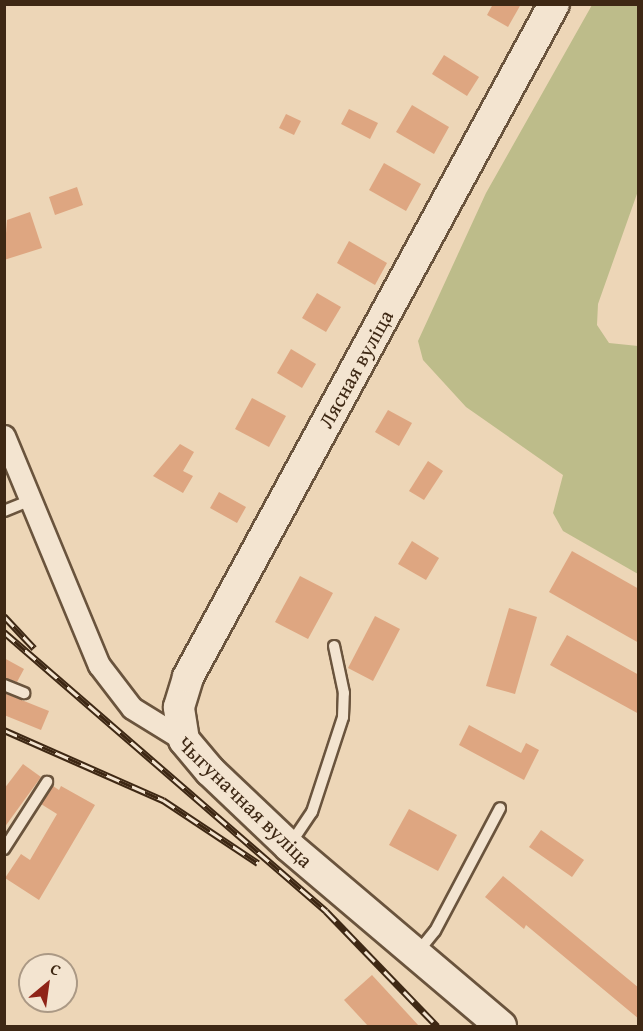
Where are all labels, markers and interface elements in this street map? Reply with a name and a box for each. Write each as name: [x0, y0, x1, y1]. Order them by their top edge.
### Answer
street label: Лясная вуліца: [313, 306, 399, 432]
street label: Чыгуначная вуліца: [172, 731, 318, 873]
north arrow: [18, 953, 78, 1013]
text: С: [46, 956, 66, 982]

